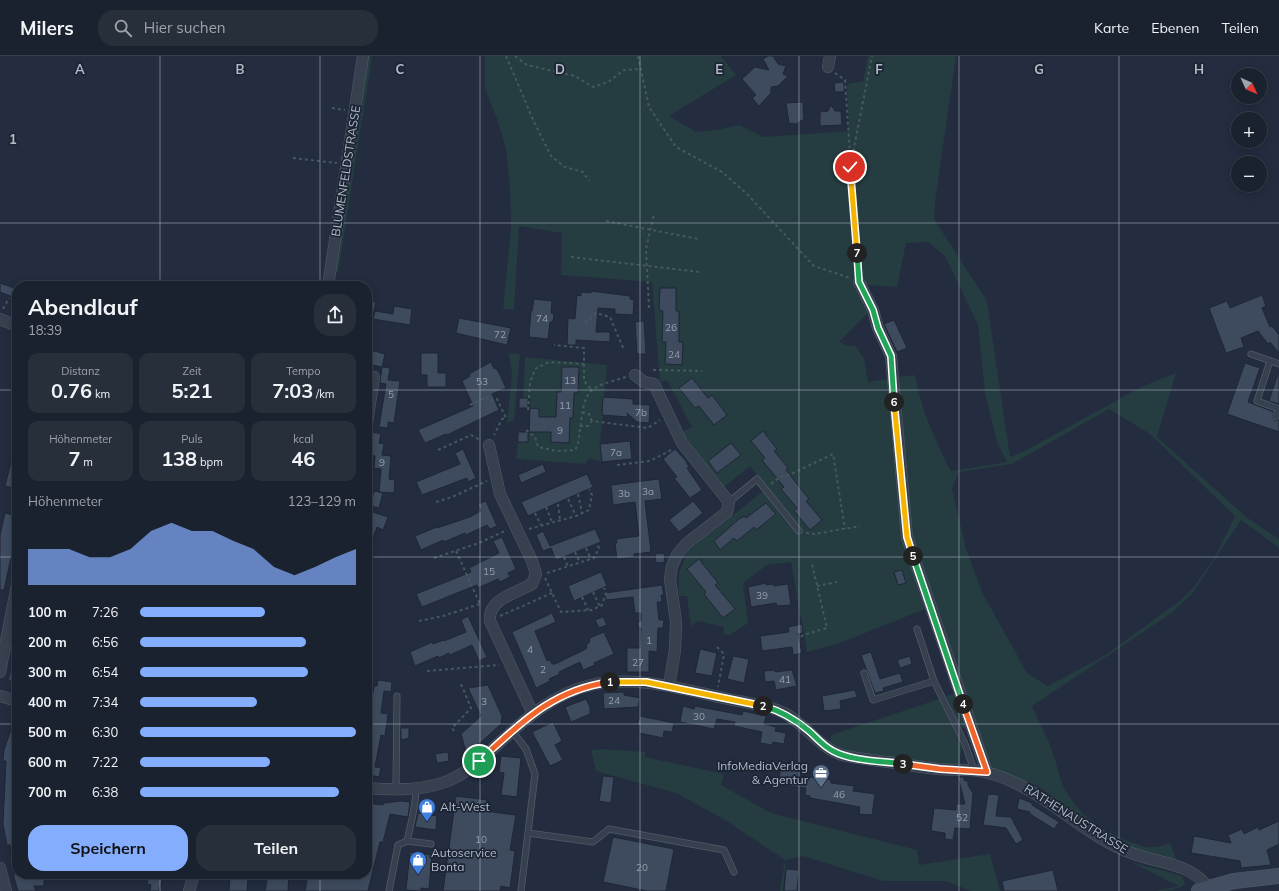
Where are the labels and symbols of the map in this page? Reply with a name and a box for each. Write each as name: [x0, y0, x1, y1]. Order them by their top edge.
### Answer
text: A: [75, 61, 85, 77]
text: B: [236, 61, 245, 77]
text: C: [396, 61, 405, 77]
text: D: [555, 61, 565, 77]
text: E: [715, 61, 723, 77]
text: F: [875, 61, 883, 77]
text: G: [1034, 61, 1044, 77]
text: H: [1194, 61, 1204, 77]
north arrow: [1231, 68, 1267, 104]
street label: BLUMENFELDSTRASSE: [328, 104, 363, 237]
text: 1: [9, 131, 17, 147]
pin: [833, 150, 867, 184]
pin: 7: [847, 243, 867, 263]
house number: 74: [536, 312, 548, 325]
house number: 26: [665, 321, 677, 334]
house number: 72: [494, 328, 506, 341]
house number: 24: [668, 348, 680, 361]
house number: 13: [564, 374, 576, 387]
house number: 53: [476, 375, 488, 388]
house number: 5: [388, 388, 394, 401]
pin: 6: [884, 392, 904, 412]
house number: 11: [559, 399, 571, 412]
house number: 7b: [635, 406, 647, 419]
house number: 9: [557, 424, 563, 437]
house number: 7a: [610, 446, 622, 459]
house number: 9: [379, 456, 385, 469]
house number: 3a: [642, 485, 654, 498]
house number: 3b: [618, 487, 630, 500]
pin: 5: [903, 546, 923, 566]
house number: 15: [483, 565, 495, 578]
house number: 39: [756, 589, 768, 602]
house number: 1: [646, 634, 652, 647]
house number: 4: [527, 643, 533, 656]
house number: 27: [632, 656, 644, 669]
house number: 2: [540, 663, 546, 676]
pin: 1: [600, 672, 620, 692]
house number: 41: [779, 673, 791, 686]
house number: 24: [608, 694, 620, 707]
pin: 4: [953, 694, 973, 714]
house number: 3: [481, 695, 487, 708]
pin: 2: [753, 696, 773, 716]
house number: 30: [693, 710, 705, 723]
pin: [462, 744, 496, 778]
pin: 3: [893, 754, 913, 774]
place label: InfoMediaVerlag & Agentur: [717, 758, 809, 787]
office icon: InfoMediaVerlag & Agentur: [811, 763, 831, 788]
street label: RATHENAUSTRASSE: [1022, 781, 1131, 857]
house number: 46: [833, 788, 845, 801]
shop icon: Alt-West: [417, 797, 437, 822]
place label: Alt-West: [440, 799, 490, 814]
house number: 52: [956, 811, 968, 824]
house number: 10: [475, 833, 487, 846]
place label: Autoservice Bonta: [431, 845, 497, 874]
shop icon: Autoservice Bonta: [408, 850, 428, 875]
house number: 20: [636, 861, 648, 874]

